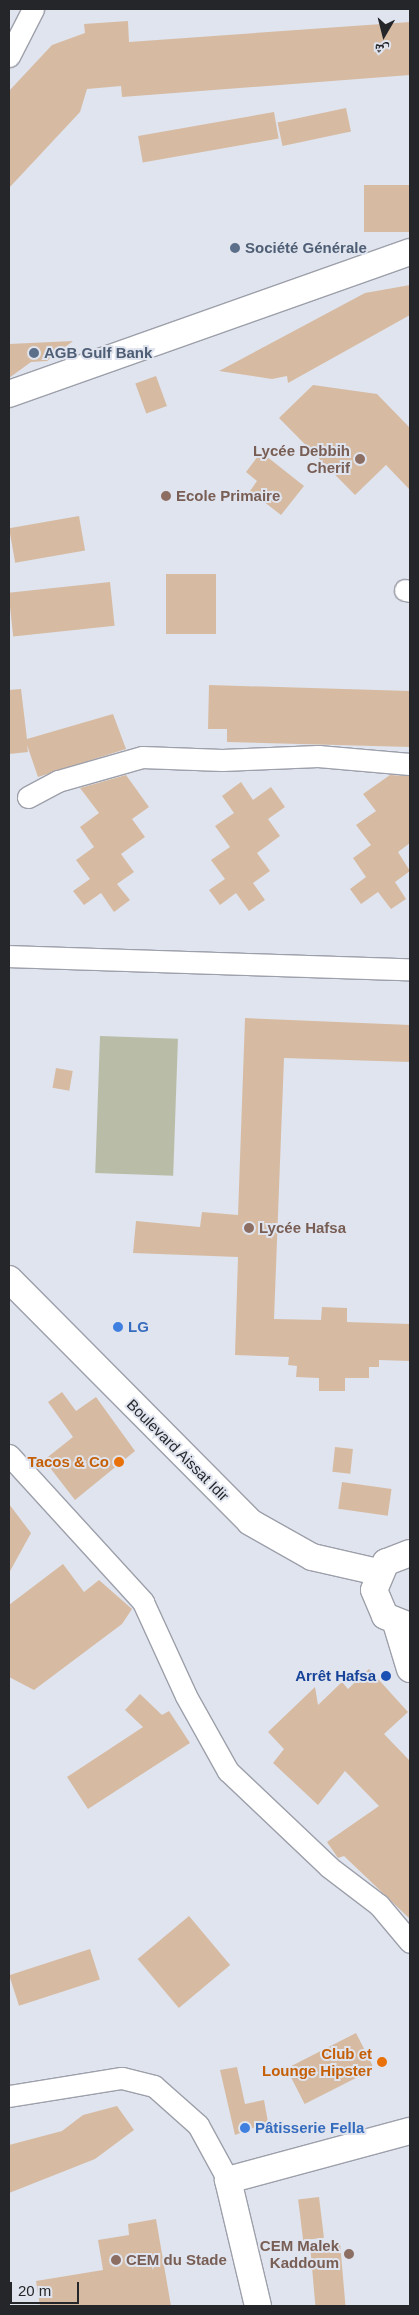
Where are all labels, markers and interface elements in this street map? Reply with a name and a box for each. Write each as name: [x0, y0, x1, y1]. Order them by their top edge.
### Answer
north arrow: [359, 10, 409, 60]
text: ش: [373, 41, 390, 59]
place label: Société Générale: [245, 239, 367, 257]
marker: Société Générale: [229, 242, 241, 254]
place label: AGB Gulf Bank: [44, 344, 152, 362]
marker: AGB Gulf Bank: [28, 347, 40, 359]
place label: Lycée Debbih Cherif: [253, 441, 350, 476]
marker: Lycée Debbih Cherif: [354, 453, 366, 465]
place label: Ecole Primaire: [176, 487, 280, 505]
marker: Ecole Primaire: [160, 490, 172, 502]
place label: Lycée Hafsa: [259, 1219, 346, 1237]
marker: Lycée Hafsa: [243, 1222, 255, 1234]
place label: LG: [128, 1318, 149, 1336]
marker: LG: [112, 1321, 124, 1333]
street label: Boulevard Aissat Idir: [123, 1395, 233, 1505]
place label: Tacos & Co: [28, 1453, 109, 1471]
marker: Tacos & Co: [113, 1456, 125, 1468]
place label: Arrêt Hafsa: [295, 1667, 376, 1685]
marker: Arrêt Hafsa: [380, 1670, 392, 1682]
place label: Club et Lounge Hipster: [262, 2044, 372, 2079]
marker: Club et Lounge Hipster: [376, 2056, 388, 2068]
place label: Pâtisserie Fella: [255, 2119, 364, 2137]
marker: Pâtisserie Fella: [239, 2122, 251, 2134]
place label: CEM Malek Kaddoum: [260, 2236, 339, 2271]
marker: CEM Malek Kaddoum: [343, 2248, 355, 2260]
place label: CEM du Stade: [126, 2251, 227, 2269]
marker: CEM du Stade: [110, 2254, 122, 2266]
scale bar: [12, 2272, 81, 2304]
text: 20 m: [18, 2282, 51, 2299]

